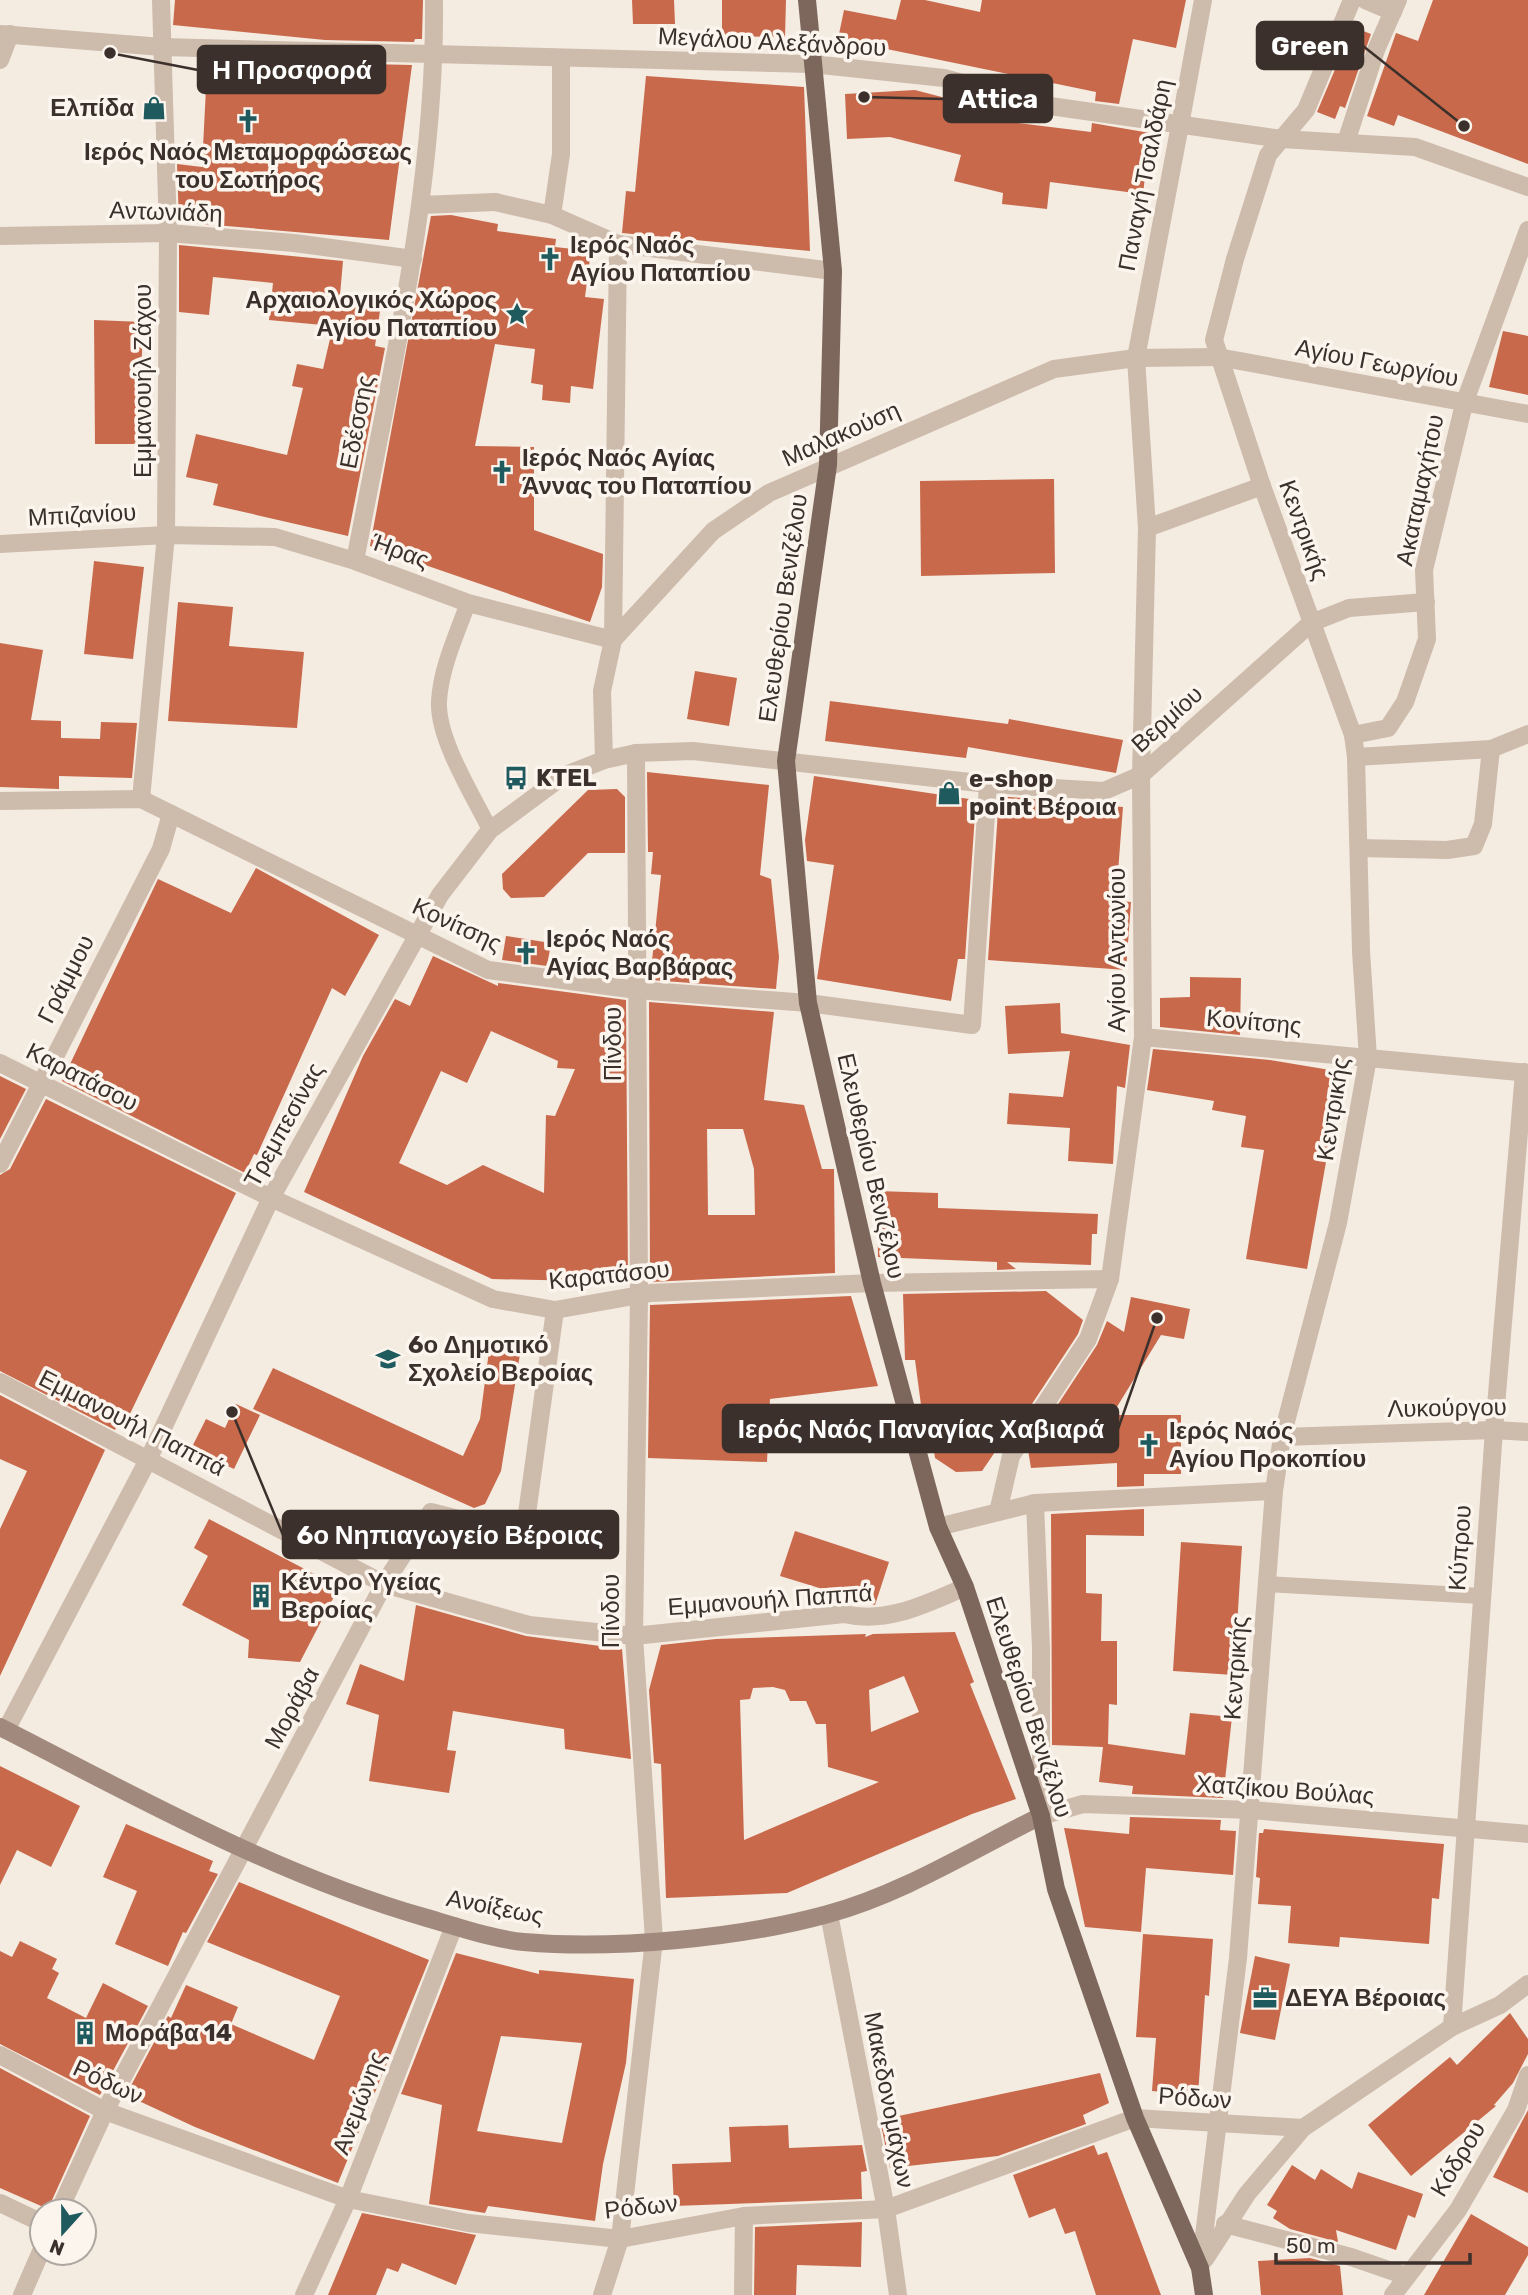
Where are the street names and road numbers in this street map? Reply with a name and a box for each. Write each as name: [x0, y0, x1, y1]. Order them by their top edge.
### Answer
street label: Μεγάλου Αλεξάνδρου: [657, 22, 887, 62]
street label: Παναγή Τσαλδάρη: [1113, 77, 1177, 273]
street label: Αντωνιάδη: [109, 196, 223, 228]
street label: Εμμανουήλ Ζάχου: [129, 284, 157, 478]
street label: Αγίου Γεωργίου: [1293, 333, 1461, 393]
street label: Εδέσσης: [334, 373, 380, 471]
street label: Μαλακούση: [778, 396, 904, 472]
street label: Ακαταμαχήτου: [1390, 412, 1450, 568]
street label: Κεντρικής: [1273, 476, 1335, 584]
street label: Ελευθερίου Βενιζέλου: [753, 492, 813, 724]
street label: Μπιζανίου: [27, 498, 137, 532]
street label: Ήρας: [366, 527, 433, 574]
street label: Βερμίου: [1126, 680, 1208, 758]
street label: Αγίου Αντωνίου: [1103, 868, 1131, 1032]
street label: Κονίτσης: [408, 892, 506, 958]
street label: Γράμμου: [32, 930, 100, 1028]
street label: Κονίτσης: [1205, 1004, 1303, 1040]
street label: Πίνδου: [599, 1007, 627, 1081]
street label: Καρατάσου: [22, 1037, 142, 1117]
street label: Ελευθερίου Βενιζέλου: [831, 1050, 911, 1282]
street label: Κεντρικής: [1311, 1055, 1355, 1163]
street label: Τρεμπεσίνας: [238, 1058, 330, 1192]
street label: Καρατάσου: [547, 1255, 671, 1295]
street label: Εμμανουήλ Παππά: [34, 1364, 230, 1482]
street label: Λυκούργου: [1387, 1393, 1507, 1423]
street label: Κύπρου: [1443, 1504, 1477, 1592]
street label: Πίνδου: [597, 1574, 625, 1648]
street label: Εμμανουήλ Παππά: [667, 1579, 873, 1621]
street label: Ελευθερίου Βενιζέλου: [980, 1593, 1078, 1821]
street label: Κεντρικής: [1218, 1615, 1254, 1721]
street label: Μοράβα: [259, 1662, 325, 1754]
street label: Χατζίκου Βούλας: [1195, 1770, 1375, 1810]
street label: Ανοίξεως: [444, 1884, 546, 1930]
street label: Μακεδονομάχων: [858, 2009, 920, 2191]
street label: Ανεμώνης: [327, 2048, 391, 2158]
street label: Ρόδων: [69, 2054, 147, 2110]
street label: Ρόδων: [1157, 2081, 1233, 2115]
street label: Κόδρου: [1425, 2116, 1491, 2202]
street label: Ρόδων: [603, 2189, 679, 2225]

